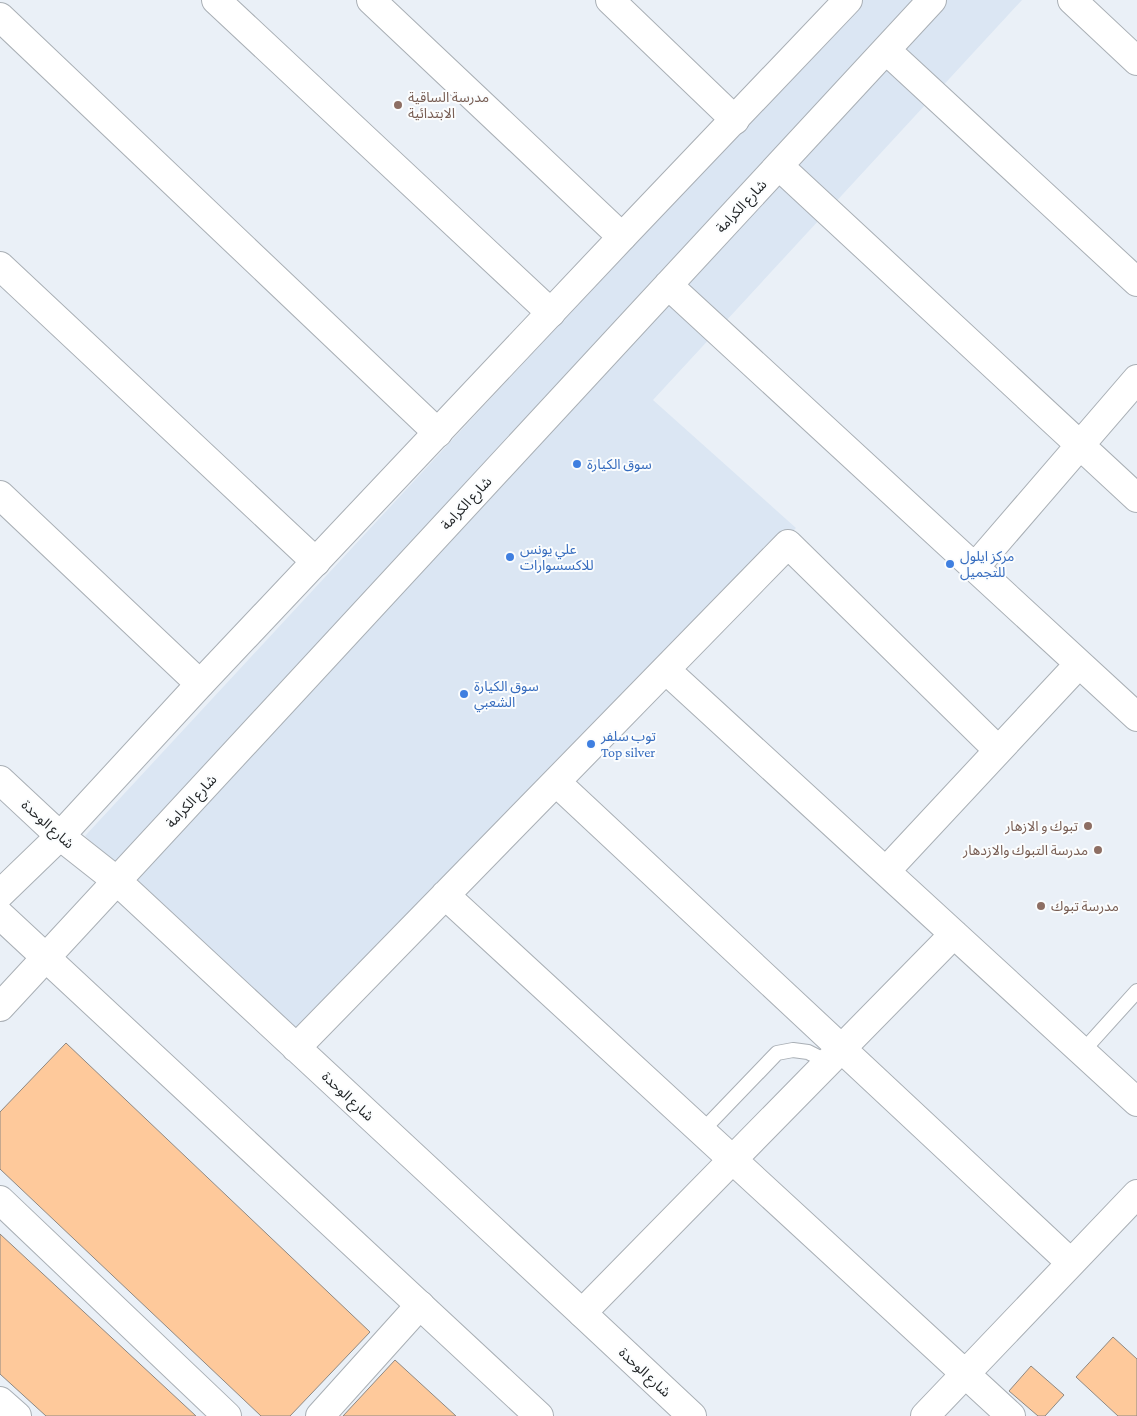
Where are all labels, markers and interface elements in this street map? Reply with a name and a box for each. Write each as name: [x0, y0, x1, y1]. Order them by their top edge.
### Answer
place label: مدرسة الساقية الابتدائية: [408, 89, 489, 121]
marker: مدرسة الساقية الابتدائية: [392, 99, 404, 111]
street label: شارع الكرامة: [712, 176, 772, 238]
place label: سوق الكيارة: [587, 456, 652, 473]
marker: سوق الكيارة: [571, 458, 583, 470]
street label: شارع الكرامة: [437, 473, 497, 535]
place label: علي يونس للاكسسوارات: [520, 541, 594, 574]
place label: مركز ايلول للتجميل: [960, 548, 1014, 581]
marker: علي يونس للاكسسوارات: [504, 551, 516, 563]
marker: مركز ايلول للتجميل: [944, 558, 956, 570]
place label: سوق الكيارة الشعبي: [474, 678, 539, 713]
marker: سوق الكيارة الشعبي: [458, 688, 470, 700]
place label: توب سلفر Top silver: [600, 728, 656, 760]
marker: توب سلفر Top silver: [585, 738, 597, 750]
street label: شارع الكرامة: [162, 771, 222, 833]
street label: شارع الوحدة: [17, 796, 77, 854]
place label: تبوك و الازهار: [1004, 818, 1078, 835]
marker: تبوك و الازهار: [1082, 820, 1094, 832]
place label: مدرسة التبوك والازدهار: [962, 842, 1088, 859]
marker: مدرسة التبوك والازدهار: [1092, 844, 1104, 856]
place label: مدرسة تبوك: [1051, 898, 1119, 915]
marker: مدرسة تبوك: [1035, 900, 1047, 912]
street label: شارع الوحدة: [317, 1068, 377, 1126]
street label: شارع الوحدة: [614, 1344, 674, 1402]

